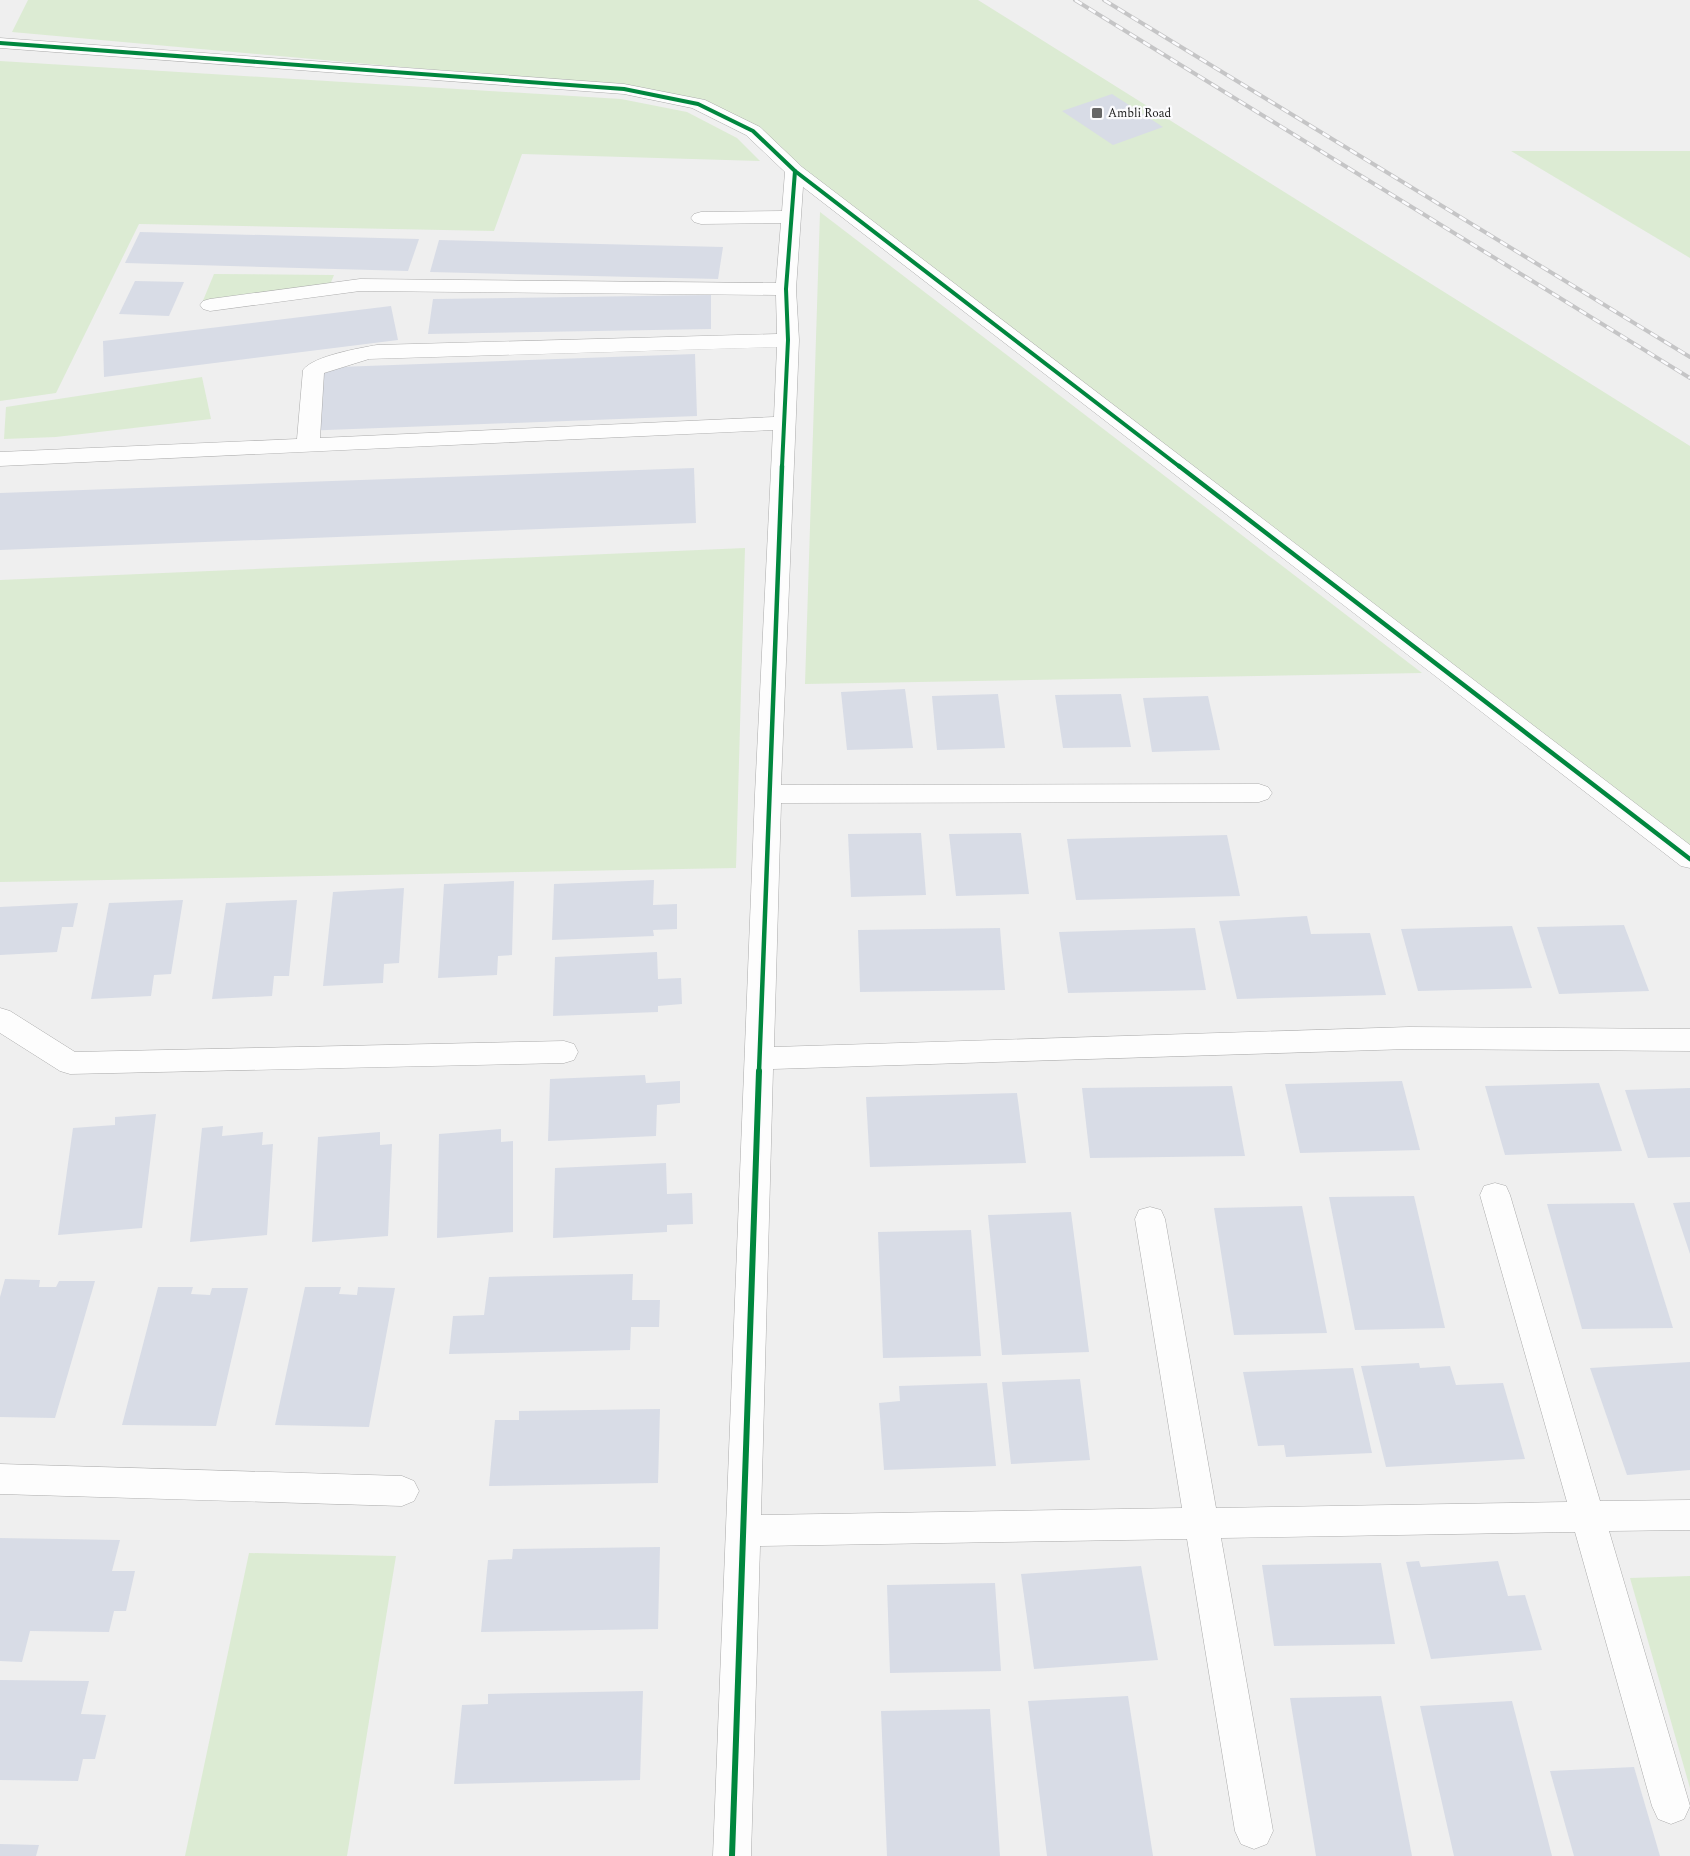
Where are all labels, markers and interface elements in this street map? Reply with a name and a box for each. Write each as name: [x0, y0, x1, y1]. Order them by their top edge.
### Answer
place label: Ambli Road: [1108, 104, 1172, 123]
marker: Ambli Road: [1090, 106, 1104, 120]

